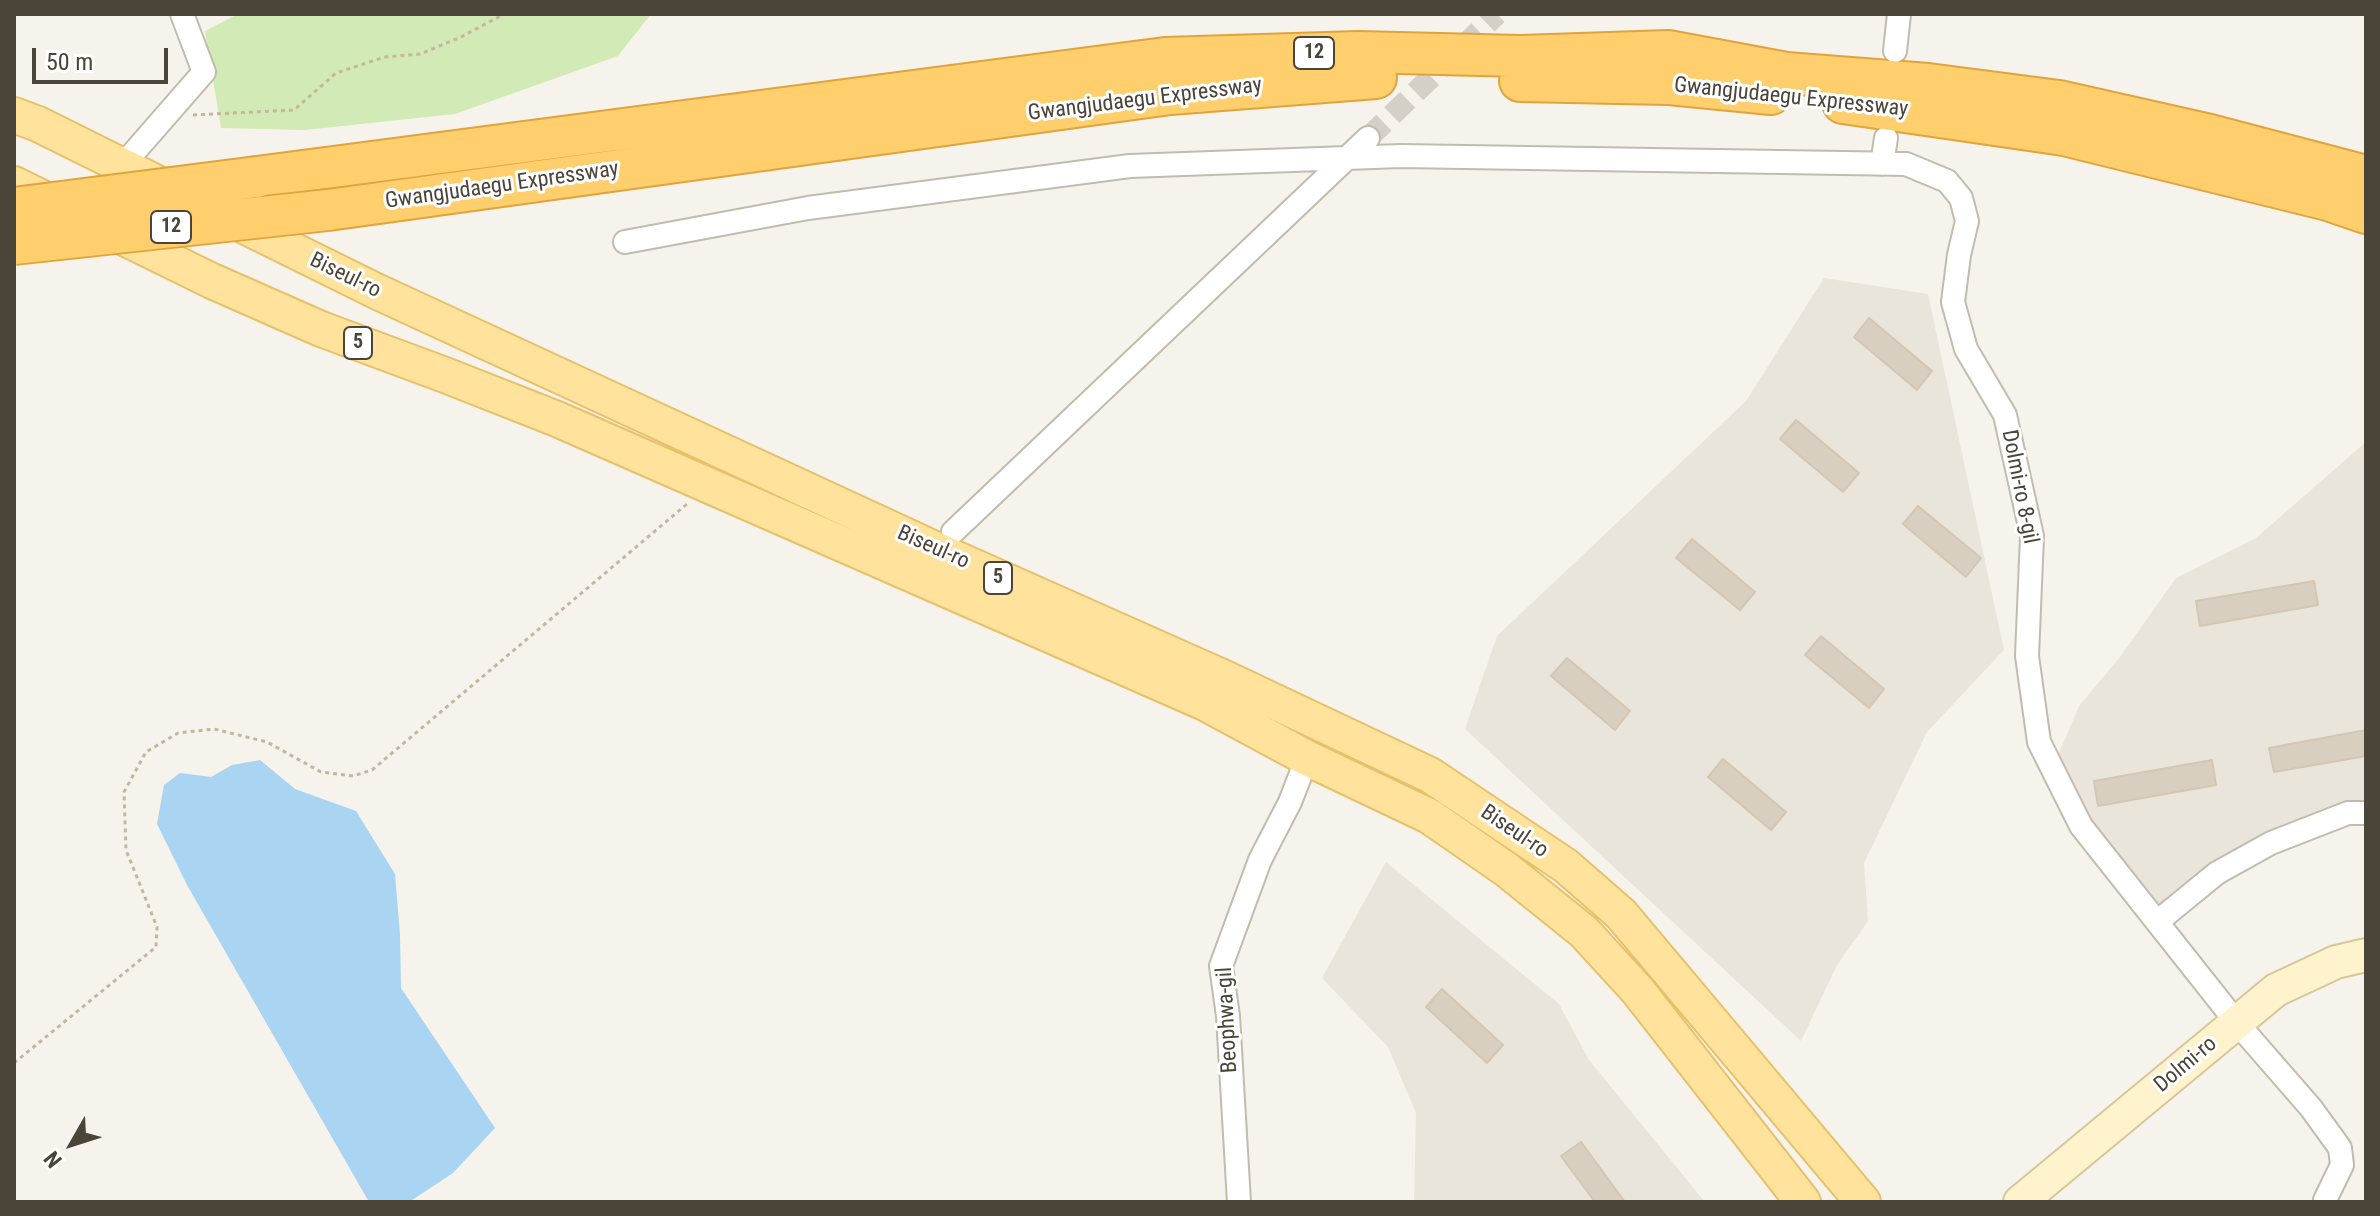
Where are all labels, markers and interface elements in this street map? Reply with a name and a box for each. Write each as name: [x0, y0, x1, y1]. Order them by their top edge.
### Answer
scale bar: [36, 32, 172, 82]
road number: 12: [1294, 37, 1334, 69]
text: 50 m: [46, 48, 93, 76]
street label: Gwangjudaegu Expressway: [1027, 73, 1263, 127]
street label: Gwangjudaegu Expressway: [1673, 73, 1909, 123]
street label: Gwangjudaegu Expressway: [384, 157, 620, 215]
road number: 12: [151, 211, 191, 243]
street label: Biseul-ro: [305, 247, 385, 305]
road number: 5: [344, 327, 372, 359]
street label: Dolmi-ro 8-gil: [1995, 428, 2043, 546]
street label: Biseul-ro: [893, 520, 973, 576]
road number: 5: [984, 562, 1012, 594]
street label: Biseul-ro: [1475, 800, 1553, 864]
street label: Beophwa-gil: [1212, 966, 1244, 1074]
street label: Dolmi-ro: [2149, 1031, 2223, 1099]
north arrow: [32, 1104, 112, 1184]
text: N: [39, 1146, 67, 1173]

